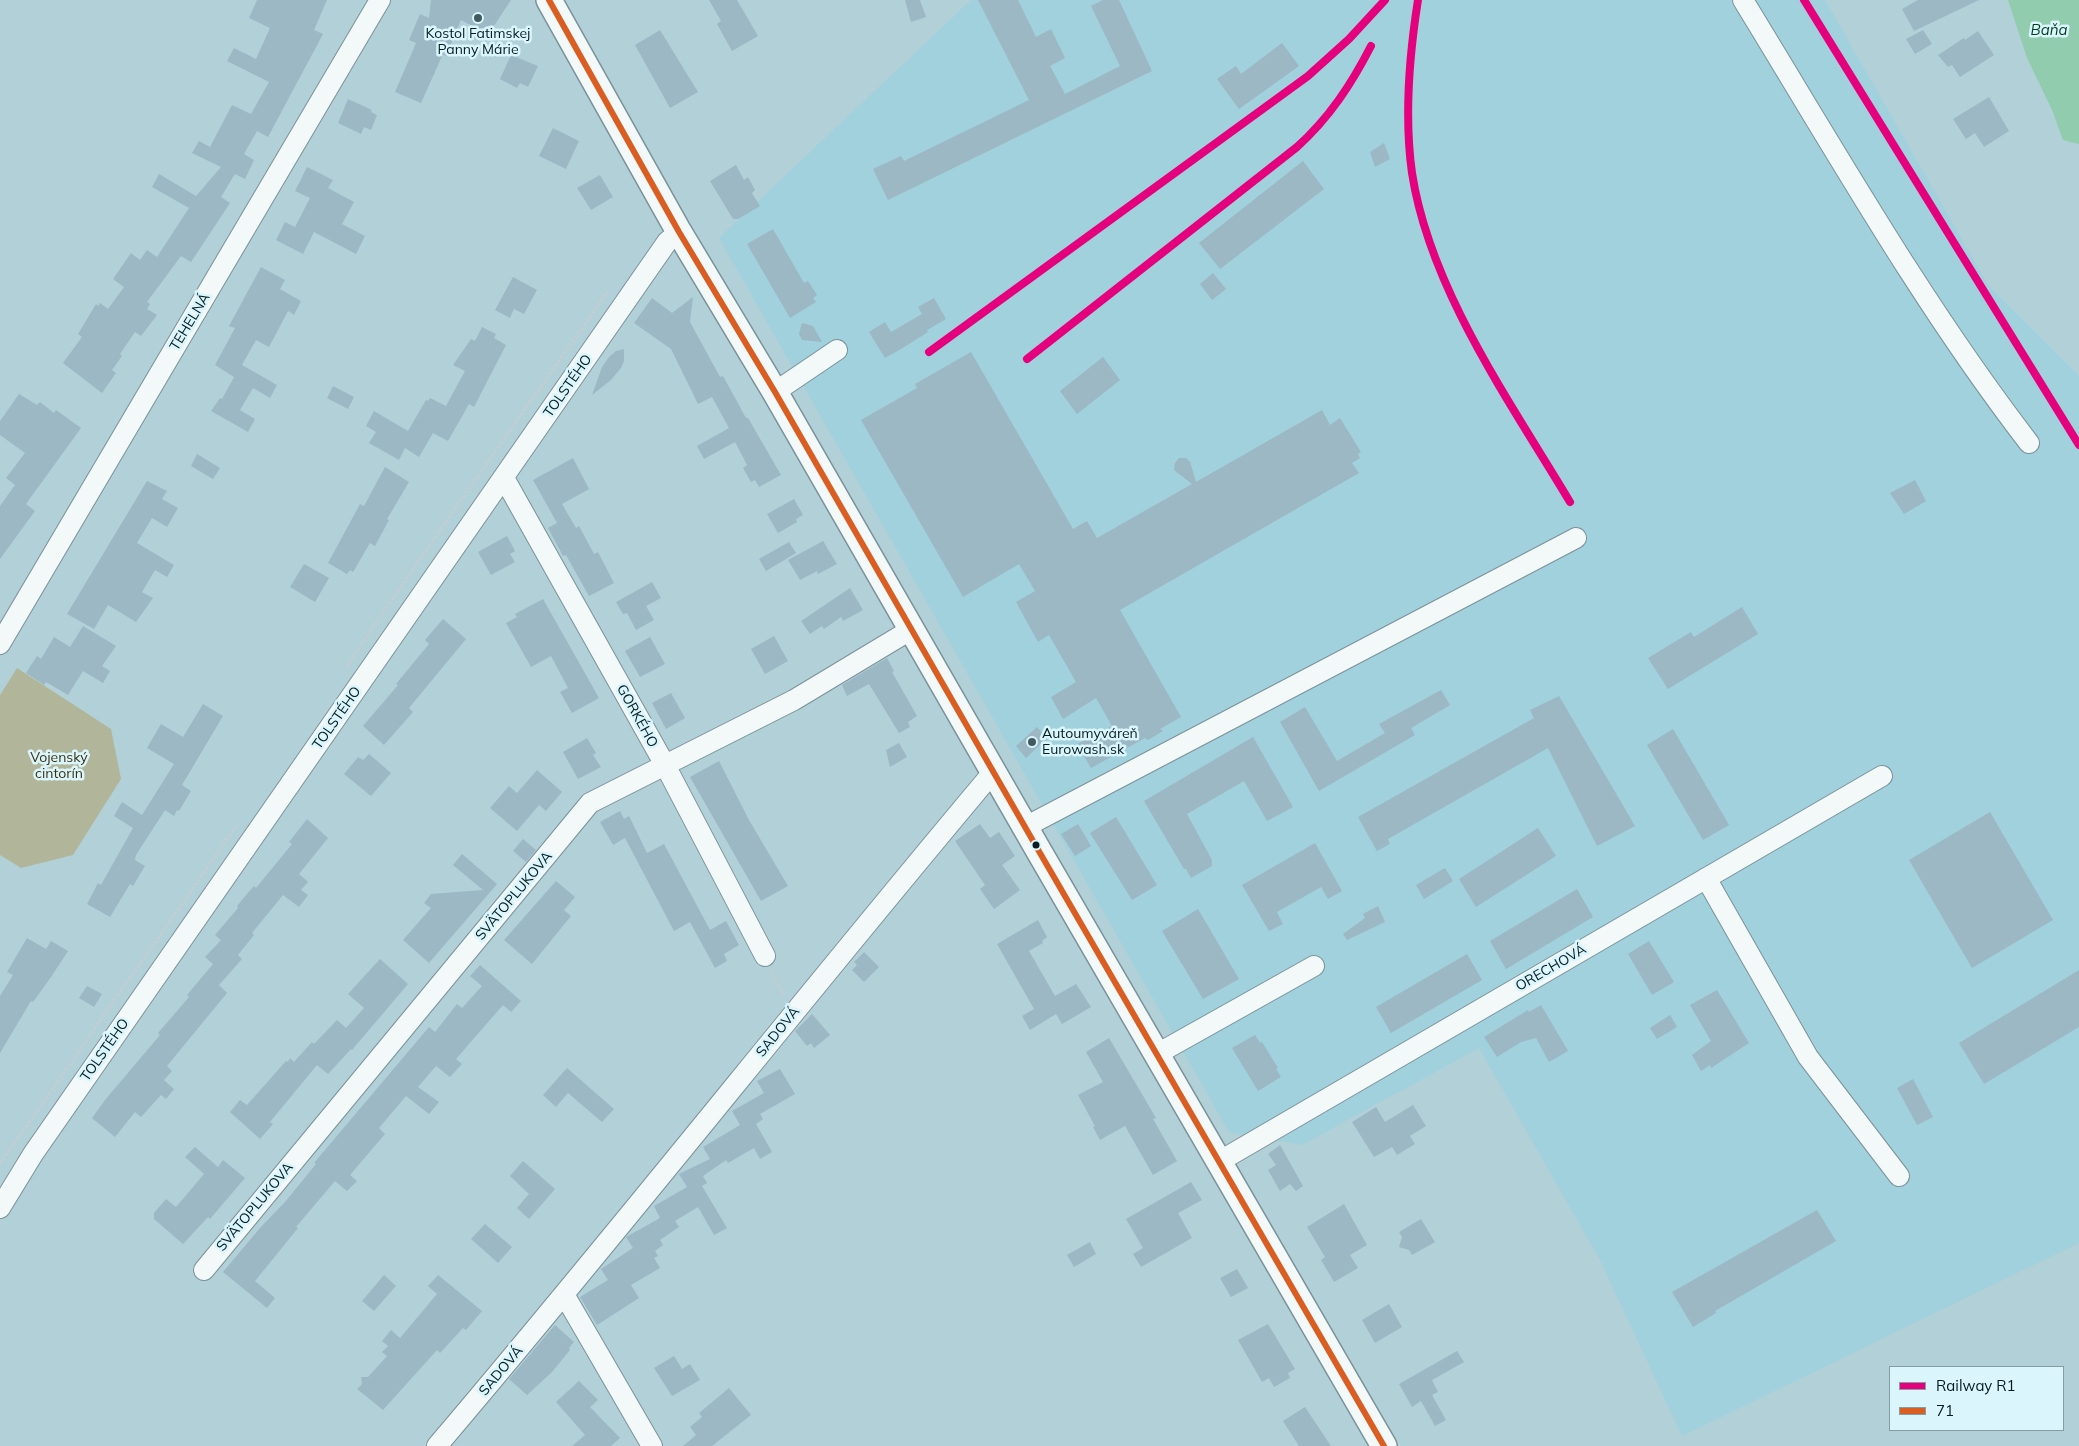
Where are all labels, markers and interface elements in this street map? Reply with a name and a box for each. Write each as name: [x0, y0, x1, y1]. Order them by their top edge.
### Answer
marker: Kostol Fatimskej Panny Márie: [472, 12, 484, 24]
water label: Baňa: [2031, 21, 2067, 39]
place label: Kostol Fatimskej Panny Márie: [426, 26, 530, 58]
street label: TEHELNÁ: [166, 290, 214, 354]
street label: TOLSTÉHO: [540, 351, 596, 421]
street label: GORKÉHO: [613, 682, 661, 750]
street label: TOLSTÉHO: [309, 683, 365, 753]
place label: Autoumyváreň Eurowash.sk: [1042, 726, 1138, 759]
marker: Autoumyváreň Eurowash.sk: [1026, 736, 1038, 748]
park label: Vojenský cintorín: [30, 750, 88, 782]
unlabelled marker: [1031, 840, 1041, 850]
street label: SVÄTOPLUKOVA: [472, 848, 556, 944]
street label: ORECHOVÁ: [1513, 941, 1589, 995]
street label: SADOVÁ: [753, 1004, 803, 1060]
street label: TOLSTÉHO: [77, 1015, 133, 1085]
street label: SVÄTOPLUKOVA: [213, 1159, 297, 1255]
street label: SADOVÁ: [476, 1343, 526, 1399]
legend: [1889, 1366, 2064, 1431]
text: Railway R1: [1936, 1376, 2016, 1395]
text: 71: [1936, 1401, 1954, 1420]

